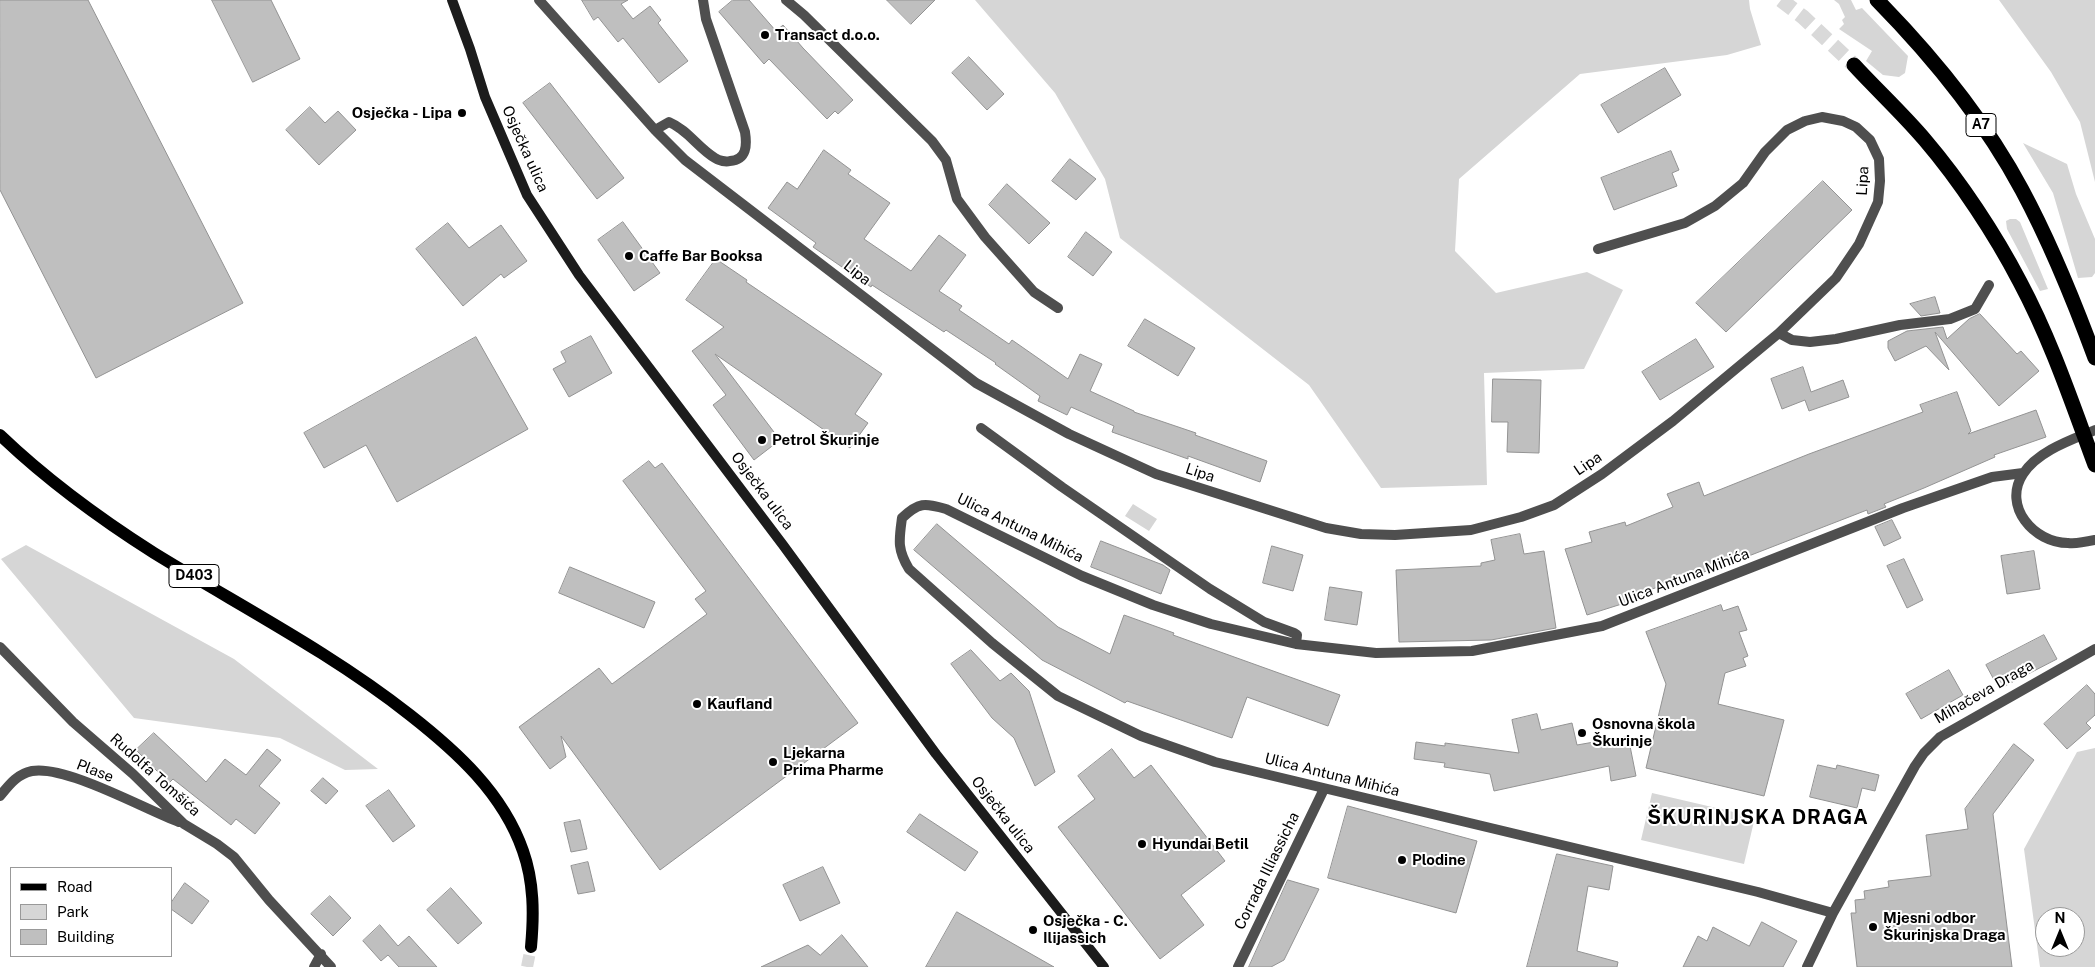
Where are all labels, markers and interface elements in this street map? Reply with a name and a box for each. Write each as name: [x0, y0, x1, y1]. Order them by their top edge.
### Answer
place label: Transact d.o.o.: [775, 26, 880, 44]
marker: Transact d.o.o.: [759, 29, 771, 41]
street label: Osječka ulica: [498, 103, 552, 195]
place label: Osječka - Lipa: [352, 104, 452, 122]
marker: Osječka - Lipa: [456, 107, 468, 119]
road number: A7: [1966, 114, 1996, 136]
street label: Lipa: [1853, 166, 1873, 196]
place label: Caffe Bar Booksa: [639, 247, 763, 265]
marker: Caffe Bar Booksa: [623, 250, 635, 262]
street label: Lipa: [840, 257, 874, 289]
place label: Petrol Škurinje: [772, 431, 879, 449]
marker: Petrol Škurinje: [756, 434, 768, 446]
street label: Lipa: [1571, 448, 1605, 480]
street label: Osječka ulica: [727, 449, 797, 533]
street label: Lipa: [1183, 460, 1217, 486]
street label: Ulica Antuna Mihića: [954, 490, 1086, 566]
street label: Ulica Antuna Mihića: [1616, 545, 1752, 611]
road number: D403: [169, 564, 219, 588]
street label: Mihačeva Draga: [1931, 656, 2037, 728]
place label: Kaufland: [707, 695, 772, 713]
marker: Kaufland: [691, 698, 703, 710]
place label: Osnovna škola Škurinje: [1592, 715, 1695, 750]
marker: Osnovna škola Škurinje: [1576, 727, 1588, 739]
street label: Rudolfa Tomšića: [106, 730, 204, 820]
place label: Ljekarna Prima Pharme: [783, 744, 884, 779]
street label: Ulica Antuna Mihića: [1263, 750, 1401, 800]
street label: Plase: [74, 756, 116, 786]
marker: Ljekarna Prima Pharme: [767, 756, 779, 768]
street label: Osječka ulica: [967, 773, 1039, 857]
district label: ŠKURINJSKA DRAGA: [1645, 806, 1871, 830]
street label: Corrada Illiassicha: [1231, 809, 1303, 933]
place label: Hyundai Betil: [1152, 835, 1249, 853]
marker: Hyundai Betil: [1136, 838, 1148, 850]
place label: Plodine: [1412, 851, 1466, 869]
marker: Plodine: [1396, 854, 1408, 866]
legend: [10, 867, 172, 957]
text: Road: [57, 878, 93, 895]
text: Park: [57, 903, 89, 920]
north arrow: [2035, 907, 2085, 957]
place label: Mjesni odbor Škurinjska Draga: [1883, 909, 2006, 944]
text: N: [2055, 910, 2065, 926]
place label: Osječka - C. Ilijassich: [1043, 912, 1128, 947]
marker: Mjesni odbor Škurinjska Draga: [1867, 921, 1879, 933]
marker: Osječka - C. Ilijassich: [1027, 924, 1039, 936]
text: Building: [57, 928, 115, 945]

